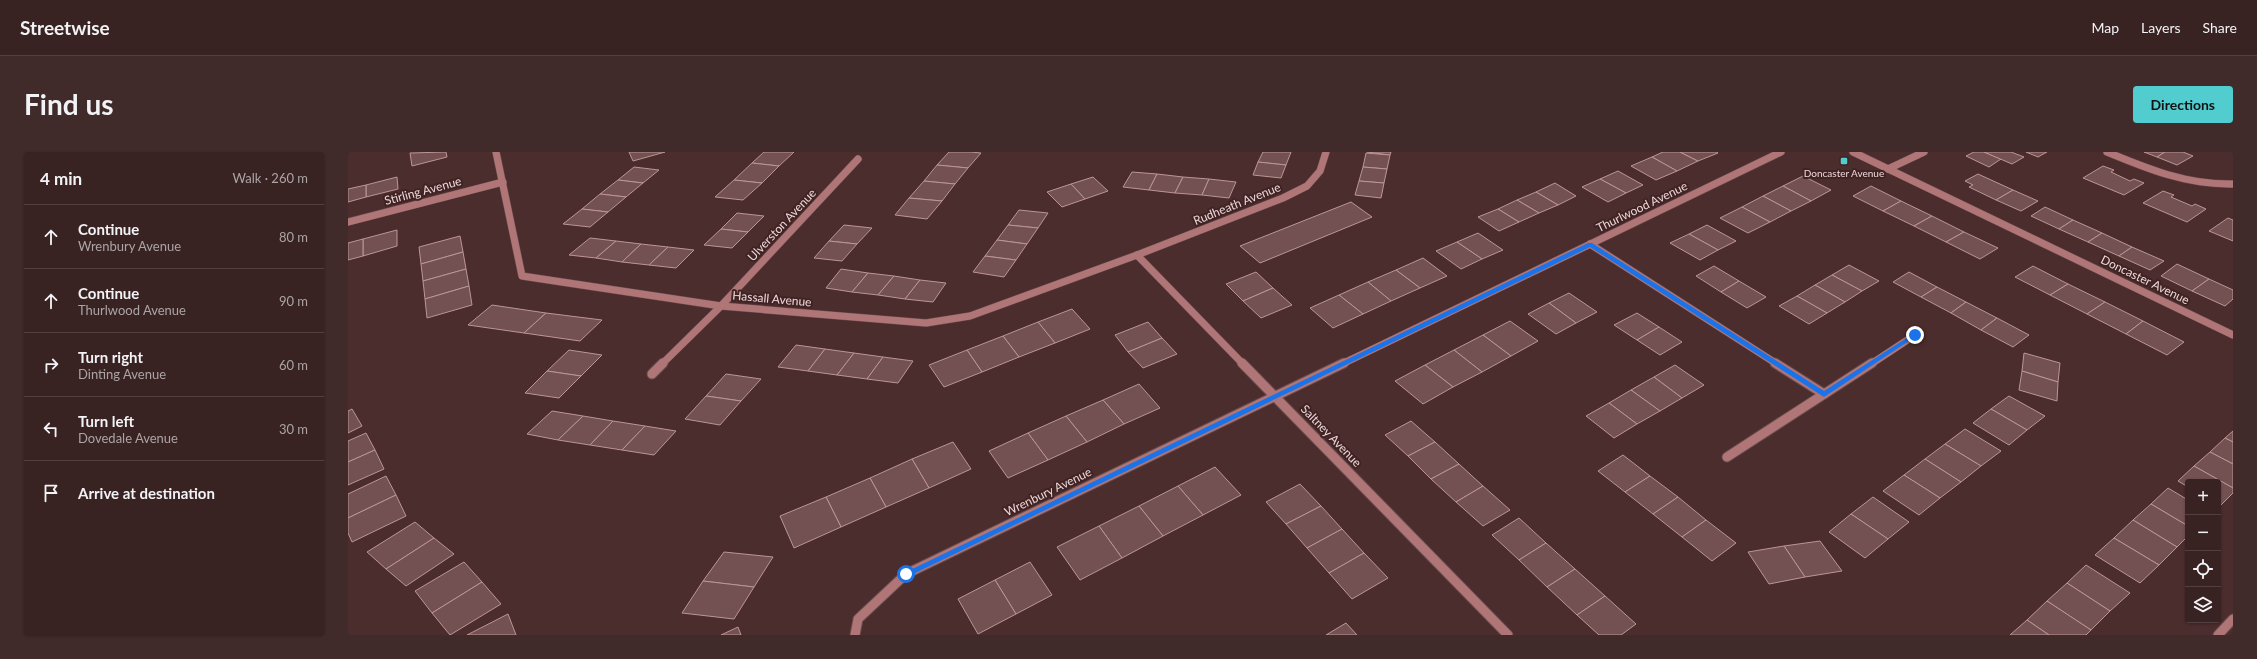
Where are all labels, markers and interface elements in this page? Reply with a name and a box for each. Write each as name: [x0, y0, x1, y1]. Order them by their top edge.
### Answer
text: Streetwise: [20, 16, 110, 39]
text: Map: [2091, 19, 2119, 36]
text: Layers: [2141, 19, 2181, 36]
text: Share: [2203, 19, 2237, 36]
button: Directions: [2133, 86, 2233, 123]
text: Find us: [24, 87, 114, 121]
marker: Doncaster Avenue: [1839, 156, 1849, 166]
place label: Doncaster Avenue: [1804, 167, 1884, 179]
text: 4 min: [40, 168, 82, 189]
text: Walk · 260 m: [232, 170, 308, 186]
street label: Stirling Avenue: [383, 173, 463, 208]
street label: Thurlwood Avenue: [1594, 178, 1690, 235]
street label: Rudheath Avenue: [1191, 179, 1283, 228]
street label: Ulverston Avenue: [744, 185, 819, 264]
text: Continue: [78, 220, 139, 238]
icon: ahead: [40, 226, 62, 248]
text: 80 m: [279, 229, 308, 245]
text: Wrenbury Avenue: [78, 238, 181, 254]
street label: Doncaster Avenue: [2099, 252, 2192, 307]
text: Continue: [78, 284, 139, 302]
street label: Hassall Avenue: [732, 288, 812, 309]
icon: ahead: [40, 290, 62, 312]
text: 90 m: [279, 293, 308, 309]
text: Thurlwood Avenue: [78, 302, 186, 318]
route end: [1906, 326, 1924, 344]
text: Turn right: [78, 348, 143, 366]
icon: right: [40, 354, 62, 376]
text: 60 m: [279, 357, 308, 373]
text: Dinting Avenue: [78, 366, 166, 382]
street label: Saltney Avenue: [1298, 401, 1365, 470]
text: Turn left: [78, 412, 134, 430]
icon: left: [40, 418, 62, 440]
text: 30 m: [279, 421, 308, 437]
text: Dovedale Avenue: [78, 430, 178, 446]
street label: Wrenbury Avenue: [1002, 464, 1094, 519]
map controls: [2185, 479, 2221, 623]
button: +: [2185, 479, 2221, 515]
icon: arrive: [40, 482, 62, 504]
text: Arrive at destination: [78, 484, 215, 502]
button: −: [2185, 515, 2221, 551]
button: locate: [2185, 551, 2221, 587]
route start: [897, 565, 915, 583]
button: layers: [2185, 587, 2221, 623]

